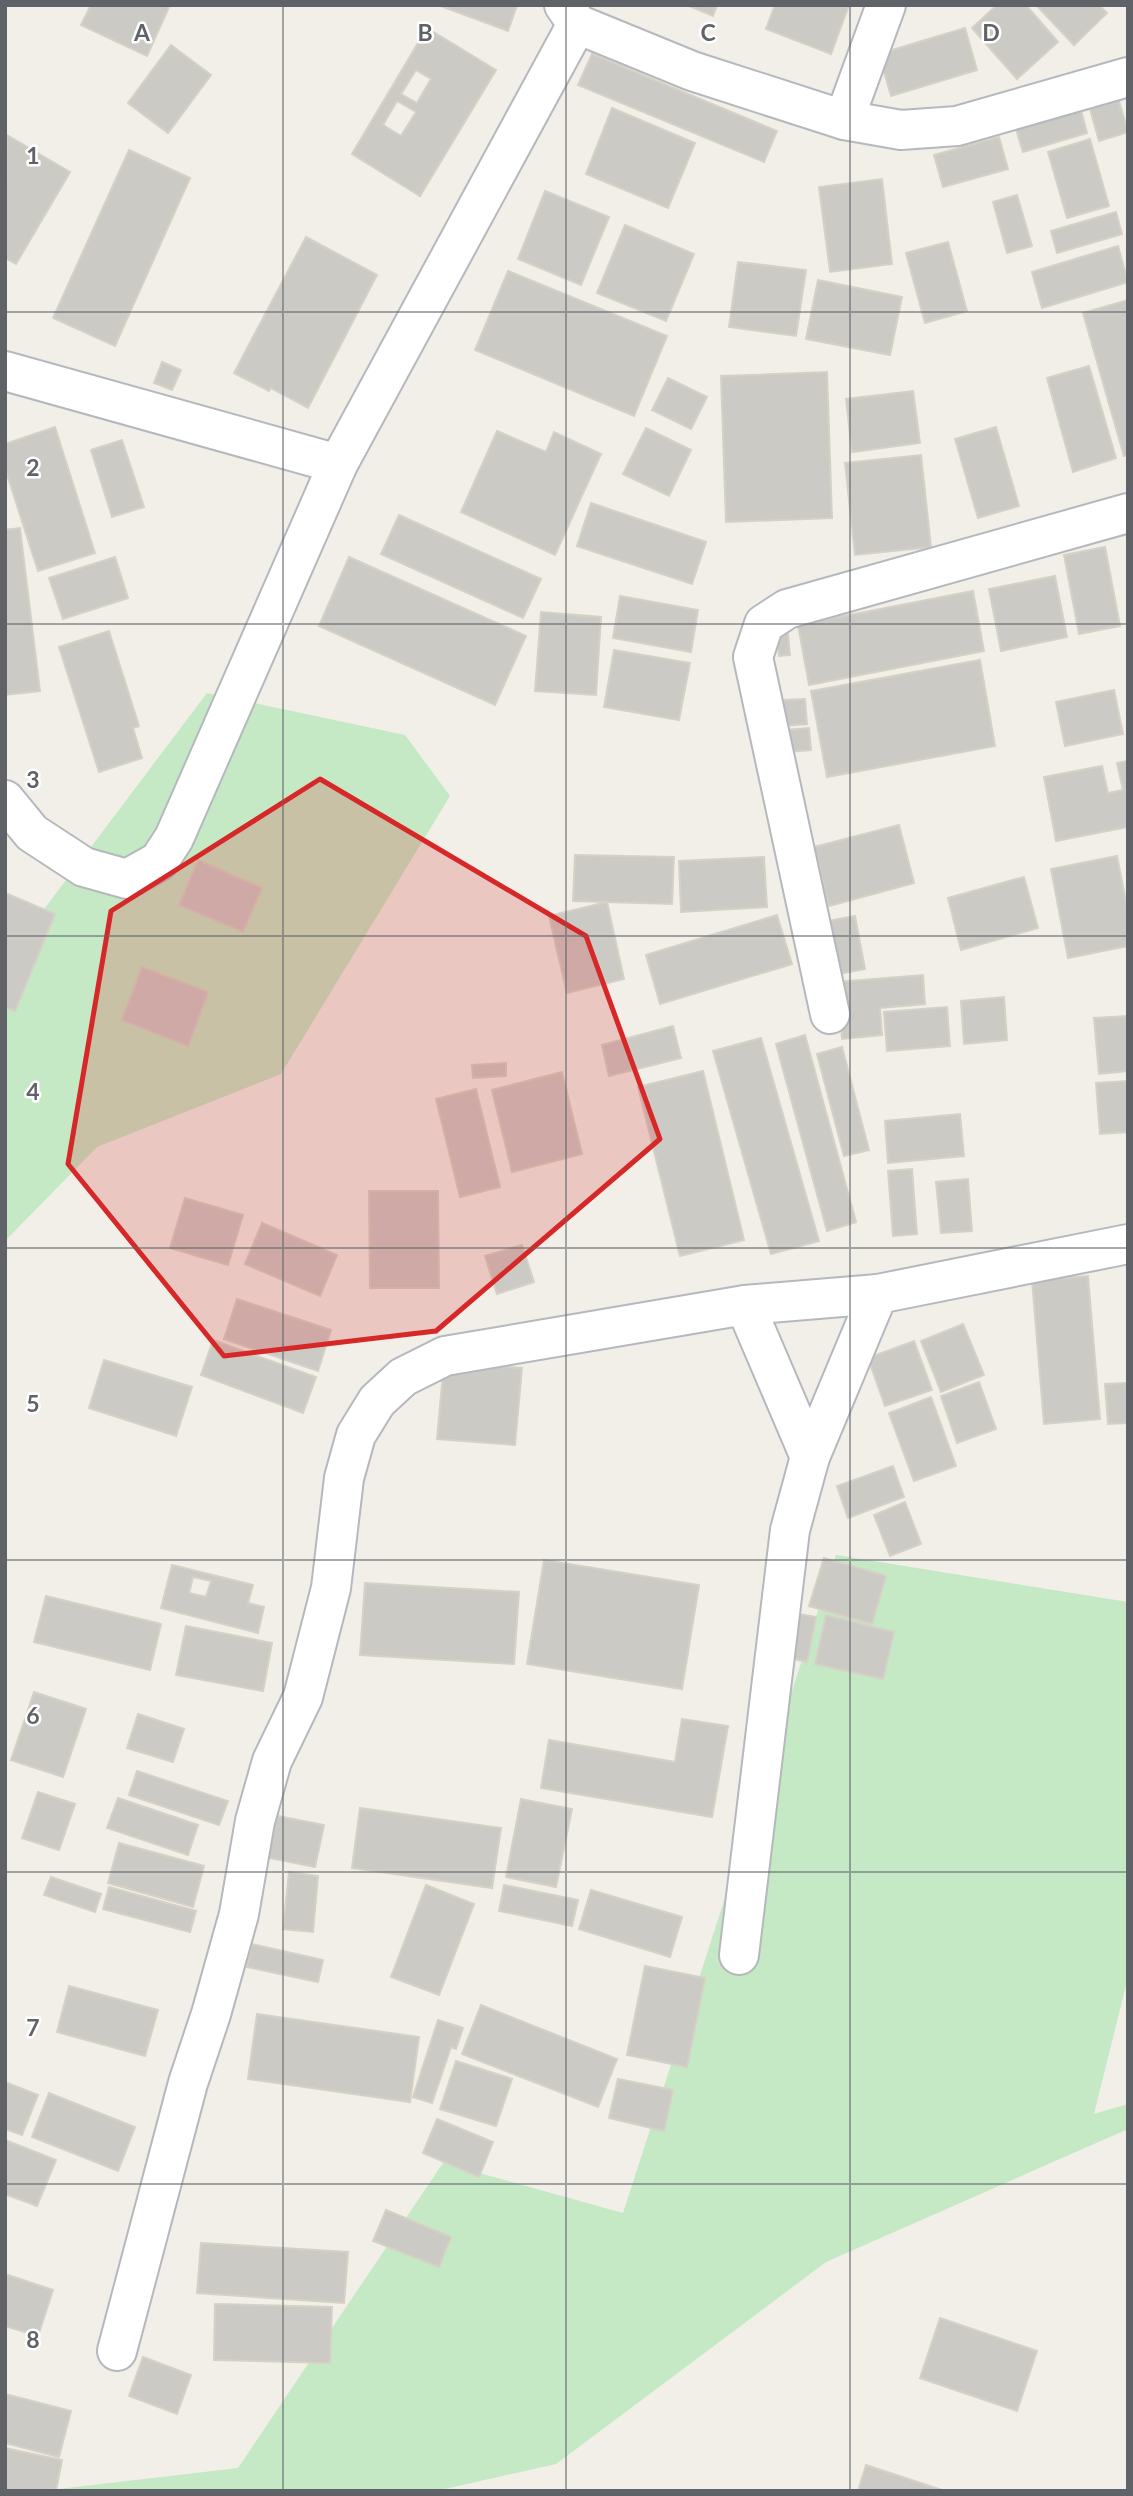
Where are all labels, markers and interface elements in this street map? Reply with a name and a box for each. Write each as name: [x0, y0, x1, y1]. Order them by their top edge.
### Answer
text: A: [133, 18, 151, 46]
text: B: [417, 18, 433, 46]
text: C: [700, 18, 716, 46]
text: D: [982, 18, 1000, 46]
text: 1: [26, 141, 40, 169]
text: 2: [26, 453, 40, 481]
text: 3: [26, 765, 40, 793]
text: 4: [26, 1077, 40, 1105]
text: 5: [26, 1389, 40, 1417]
text: 6: [26, 1701, 40, 1729]
text: 7: [26, 2013, 40, 2041]
text: 8: [26, 2325, 40, 2353]

